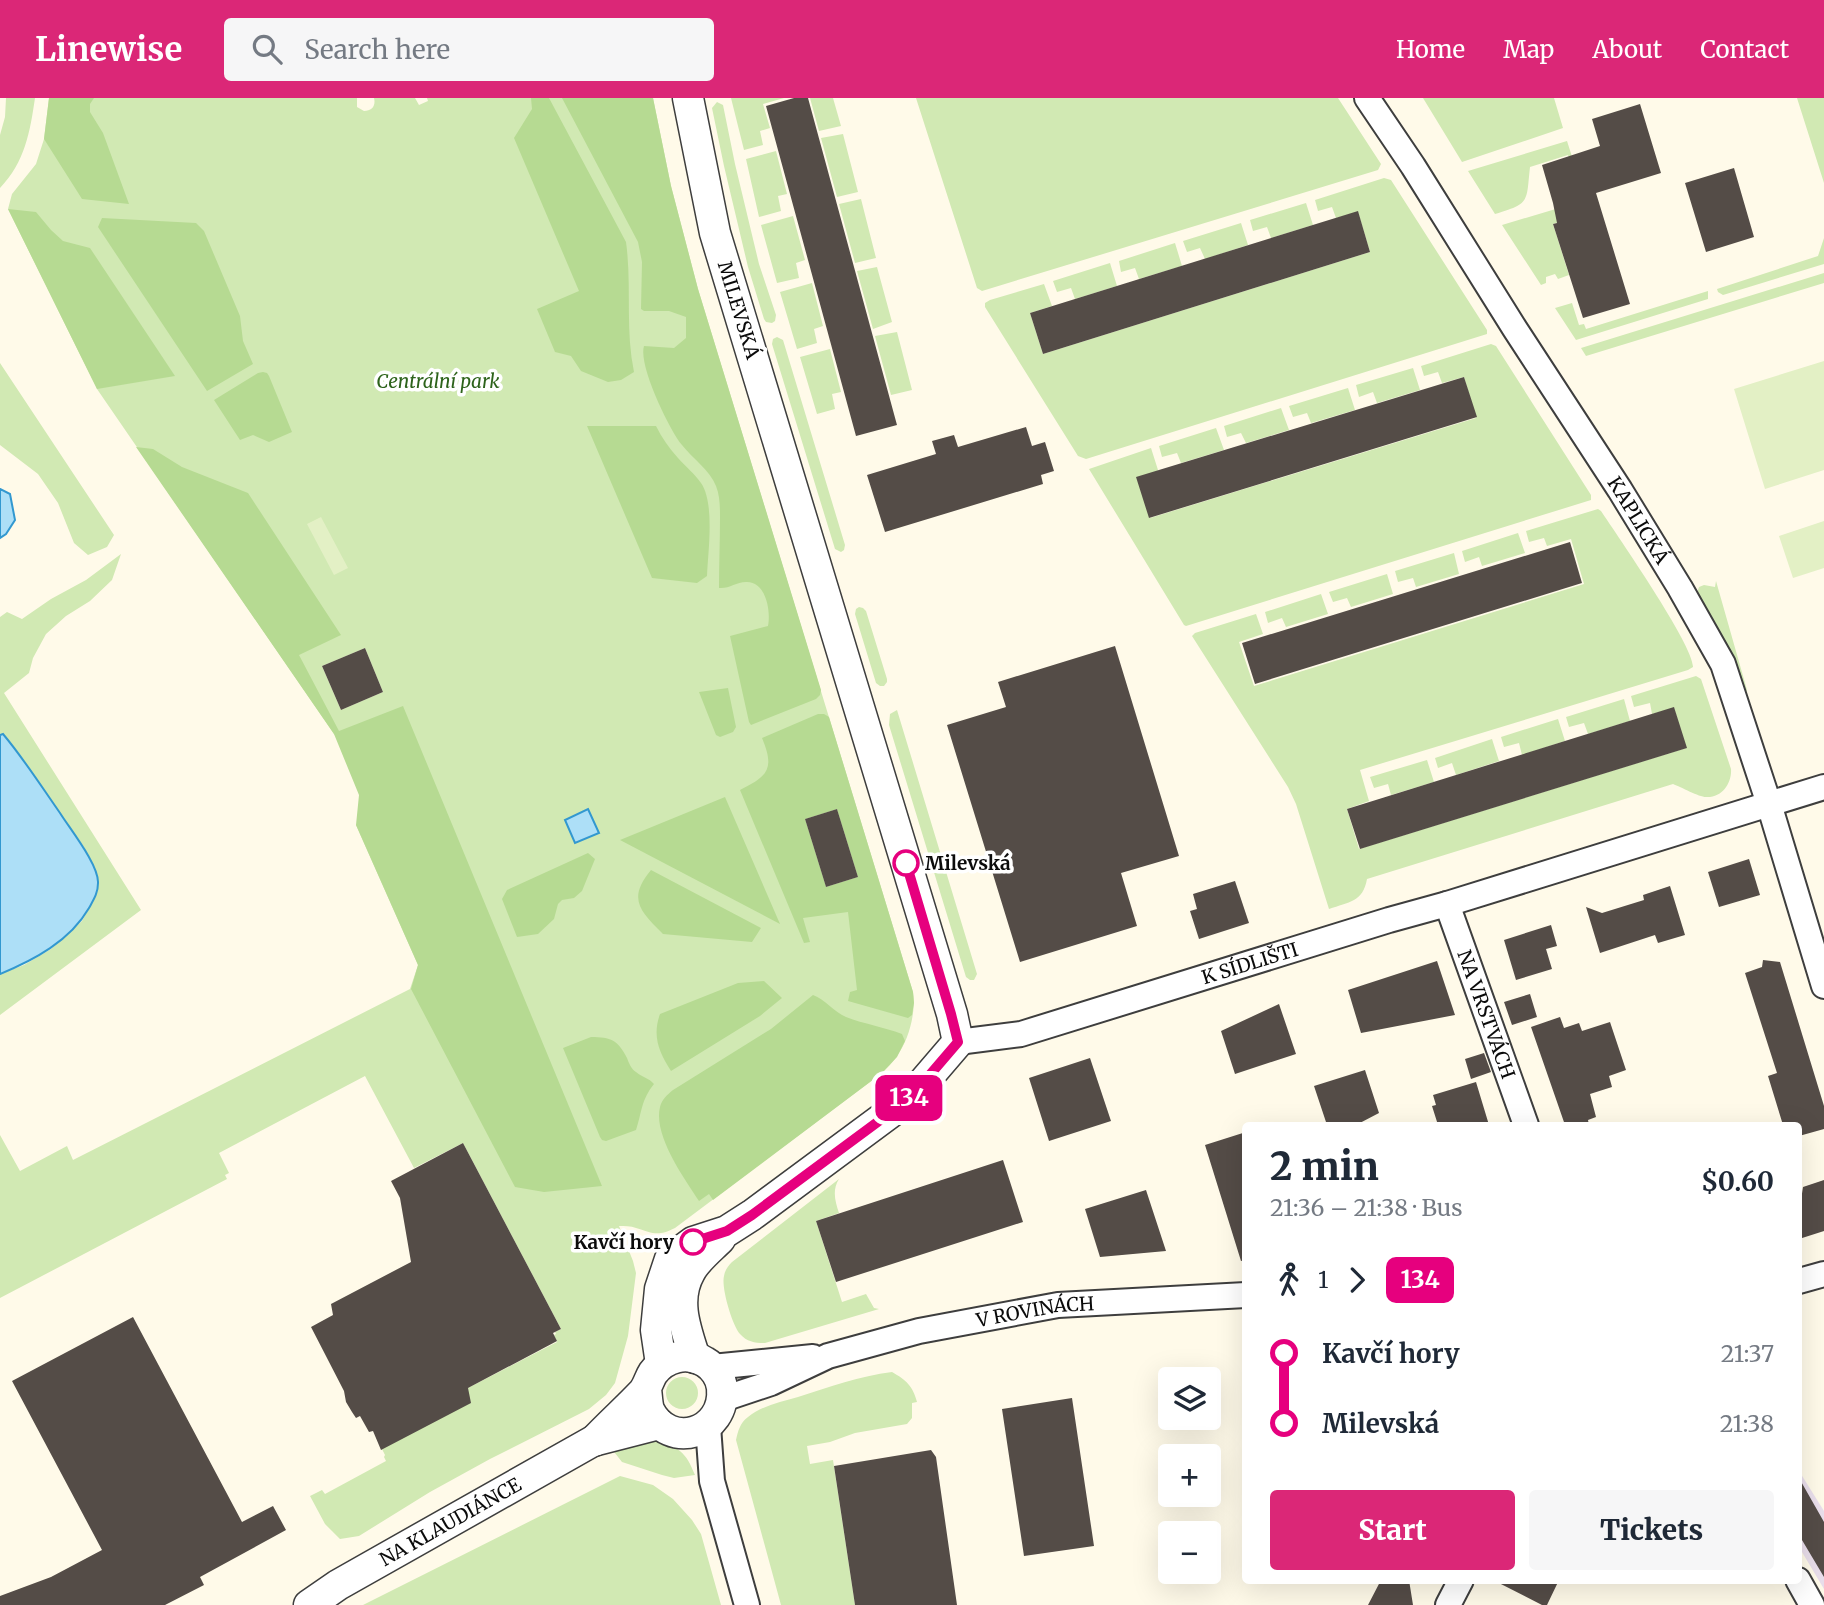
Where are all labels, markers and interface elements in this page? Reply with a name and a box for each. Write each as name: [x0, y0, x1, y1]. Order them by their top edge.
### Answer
search box: [224, 18, 714, 81]
text: Linewise: [35, 29, 182, 70]
icon: search: [248, 30, 286, 68]
text: Search here: [304, 33, 450, 66]
text: Home: [1396, 34, 1465, 65]
text: Map: [1503, 34, 1554, 65]
text: About: [1592, 34, 1662, 65]
text: Contact: [1700, 34, 1789, 65]
street label: MILEVSKÁ: [713, 258, 765, 362]
park label: Centrální park: [376, 369, 500, 393]
street label: KAPLICKÁ: [1602, 472, 1675, 569]
marker: Milevská: [893, 850, 919, 876]
place label: Milevská: [925, 851, 1011, 875]
street label: K SÍDLIŠTI: [1199, 937, 1301, 989]
street label: NA VRSTVÁCH: [1452, 947, 1520, 1082]
line badge: 134: [869, 1075, 949, 1121]
text: 134: [889, 1082, 929, 1113]
text: 2 min: [1270, 1143, 1379, 1190]
text: $0.60: [1701, 1165, 1774, 1198]
text: 21:36 – 21:38 · Bus: [1270, 1193, 1462, 1222]
marker: Kavčí hory: [680, 1229, 706, 1255]
place label: Kavčí hory: [573, 1230, 675, 1254]
icon: walk: [1270, 1261, 1308, 1299]
icon: forward: [1338, 1261, 1376, 1299]
text: 134: [1400, 1264, 1440, 1295]
text: 1: [1318, 1265, 1328, 1294]
street label: V ROVINÁCH: [973, 1291, 1095, 1332]
text: Kavčí hory: [1322, 1337, 1460, 1370]
text: 21:37: [1721, 1339, 1774, 1368]
map controls: [1158, 1367, 1221, 1584]
button: layers: [1158, 1367, 1221, 1430]
text: Milevská: [1322, 1407, 1439, 1440]
text: 21:38: [1720, 1409, 1774, 1438]
button: +: [1158, 1444, 1221, 1507]
street label: NA KLAUDIÁNCE: [375, 1472, 525, 1571]
button: Start: [1270, 1490, 1515, 1570]
button: Tickets: [1529, 1490, 1774, 1570]
button: −: [1158, 1521, 1221, 1584]

